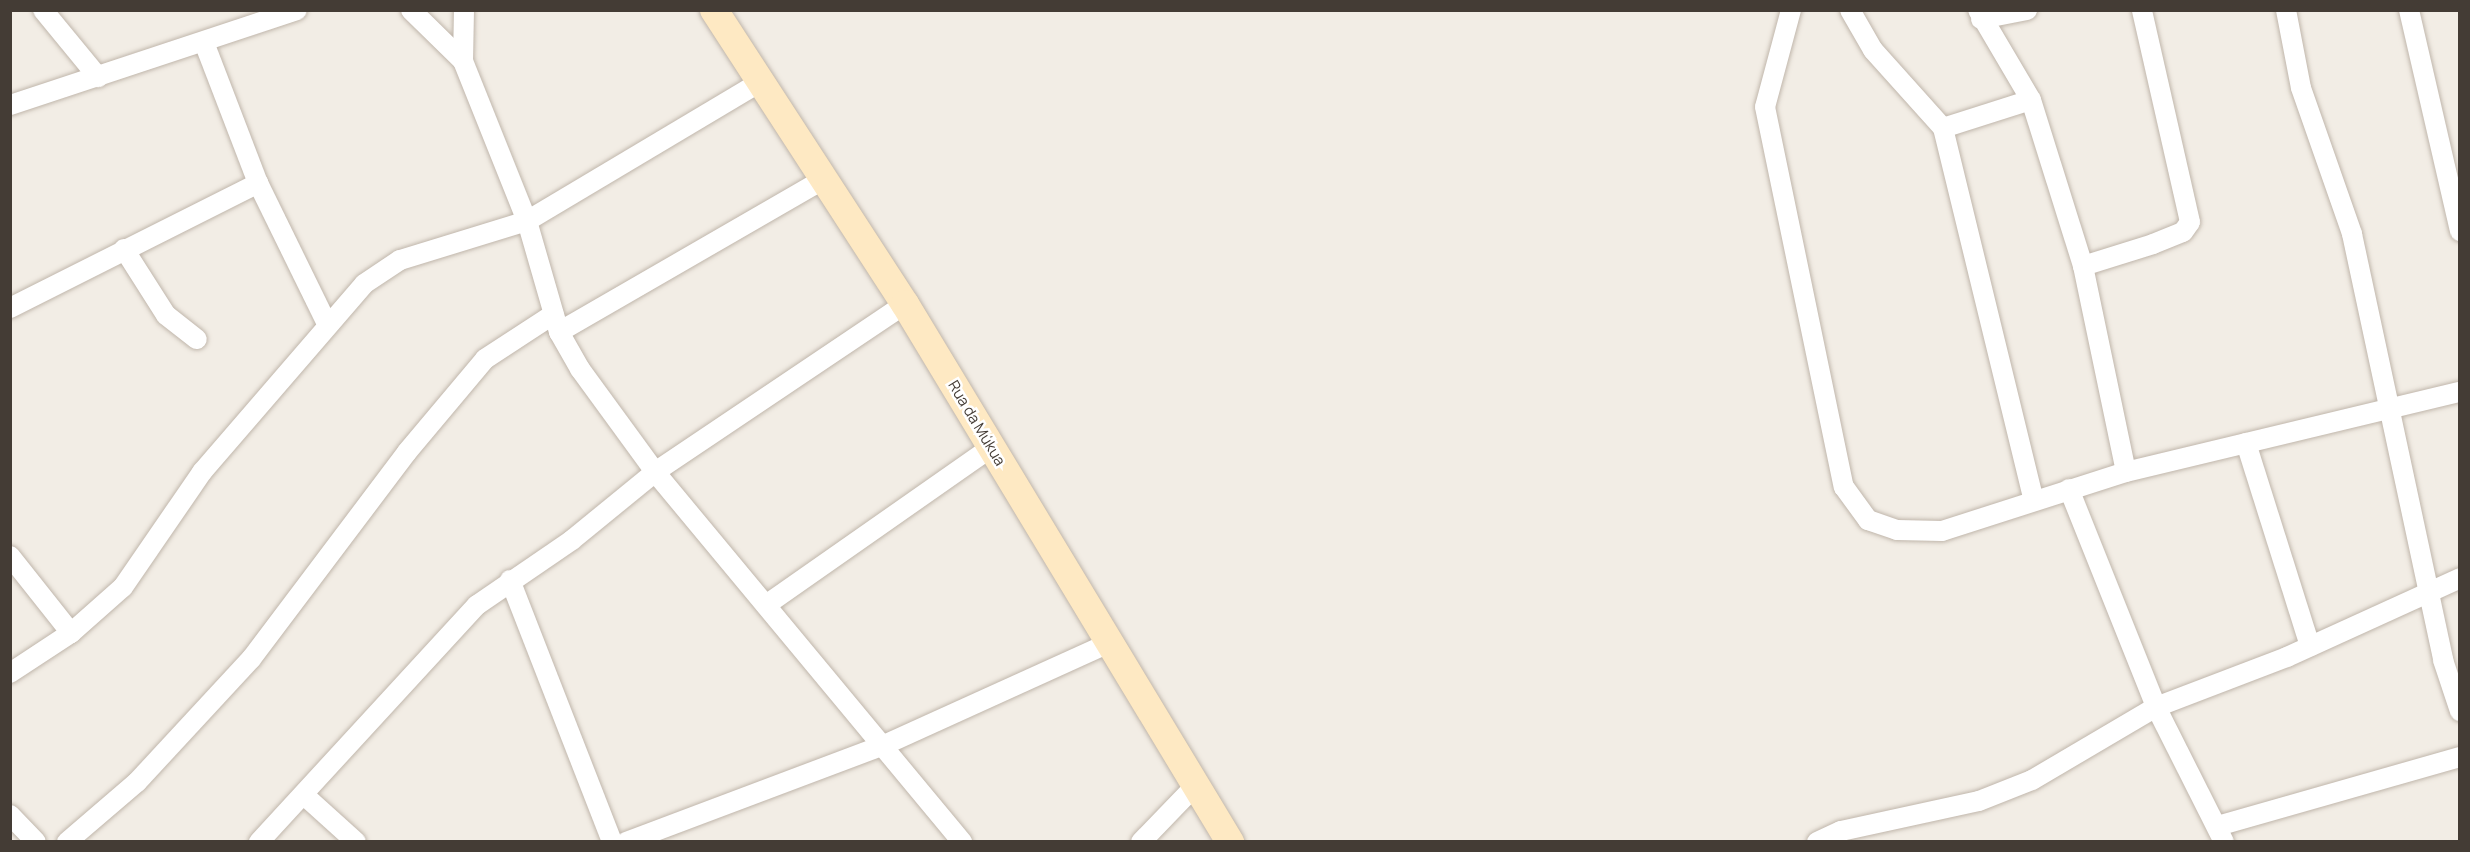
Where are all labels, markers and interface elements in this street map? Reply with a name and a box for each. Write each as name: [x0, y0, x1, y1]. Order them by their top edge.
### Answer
street label: Rua da Múkua: [945, 377, 1009, 469]

